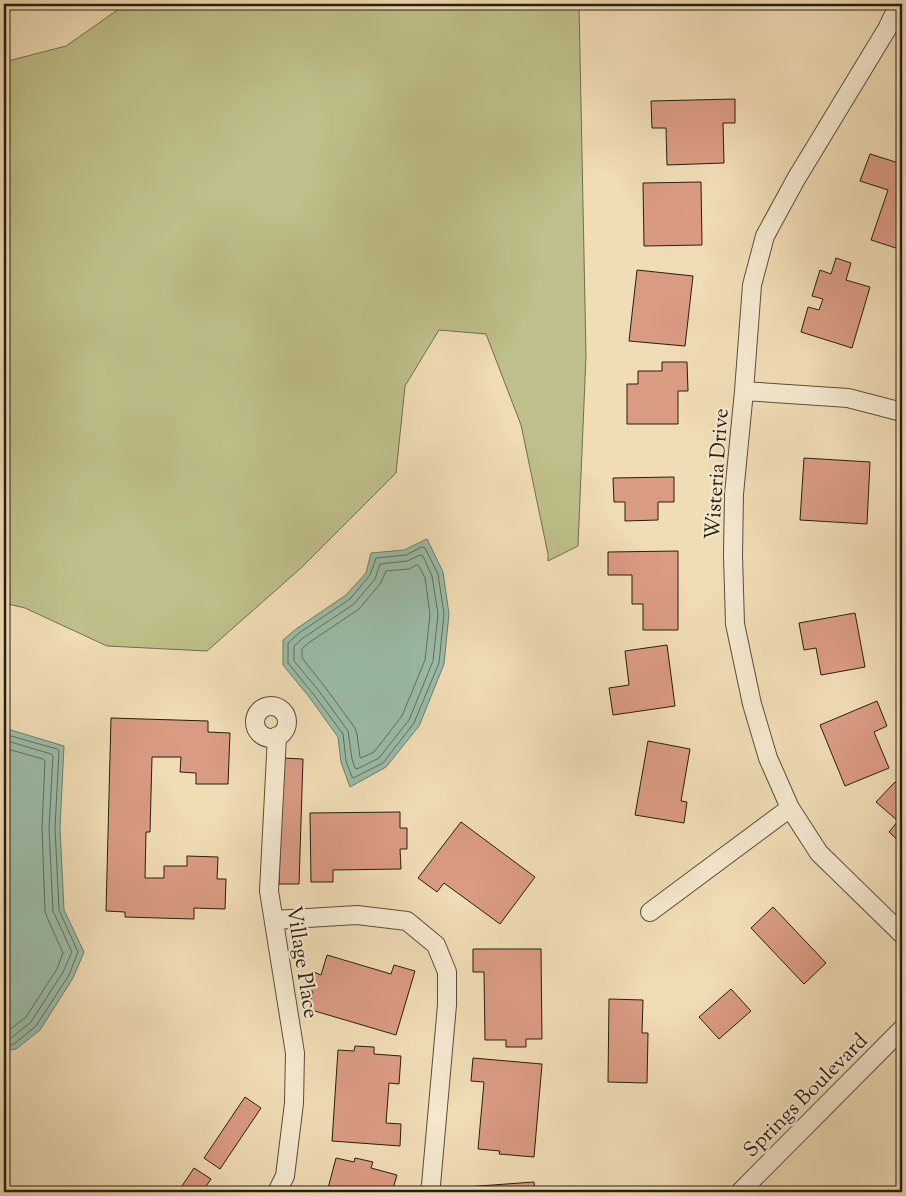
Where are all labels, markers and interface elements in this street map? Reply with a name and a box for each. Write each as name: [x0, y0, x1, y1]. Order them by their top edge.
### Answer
street label: Wisteria Drive: [698, 407, 738, 541]
street label: Village Place: [277, 904, 325, 1021]
street label: Springs Boulevard: [737, 1027, 876, 1165]

